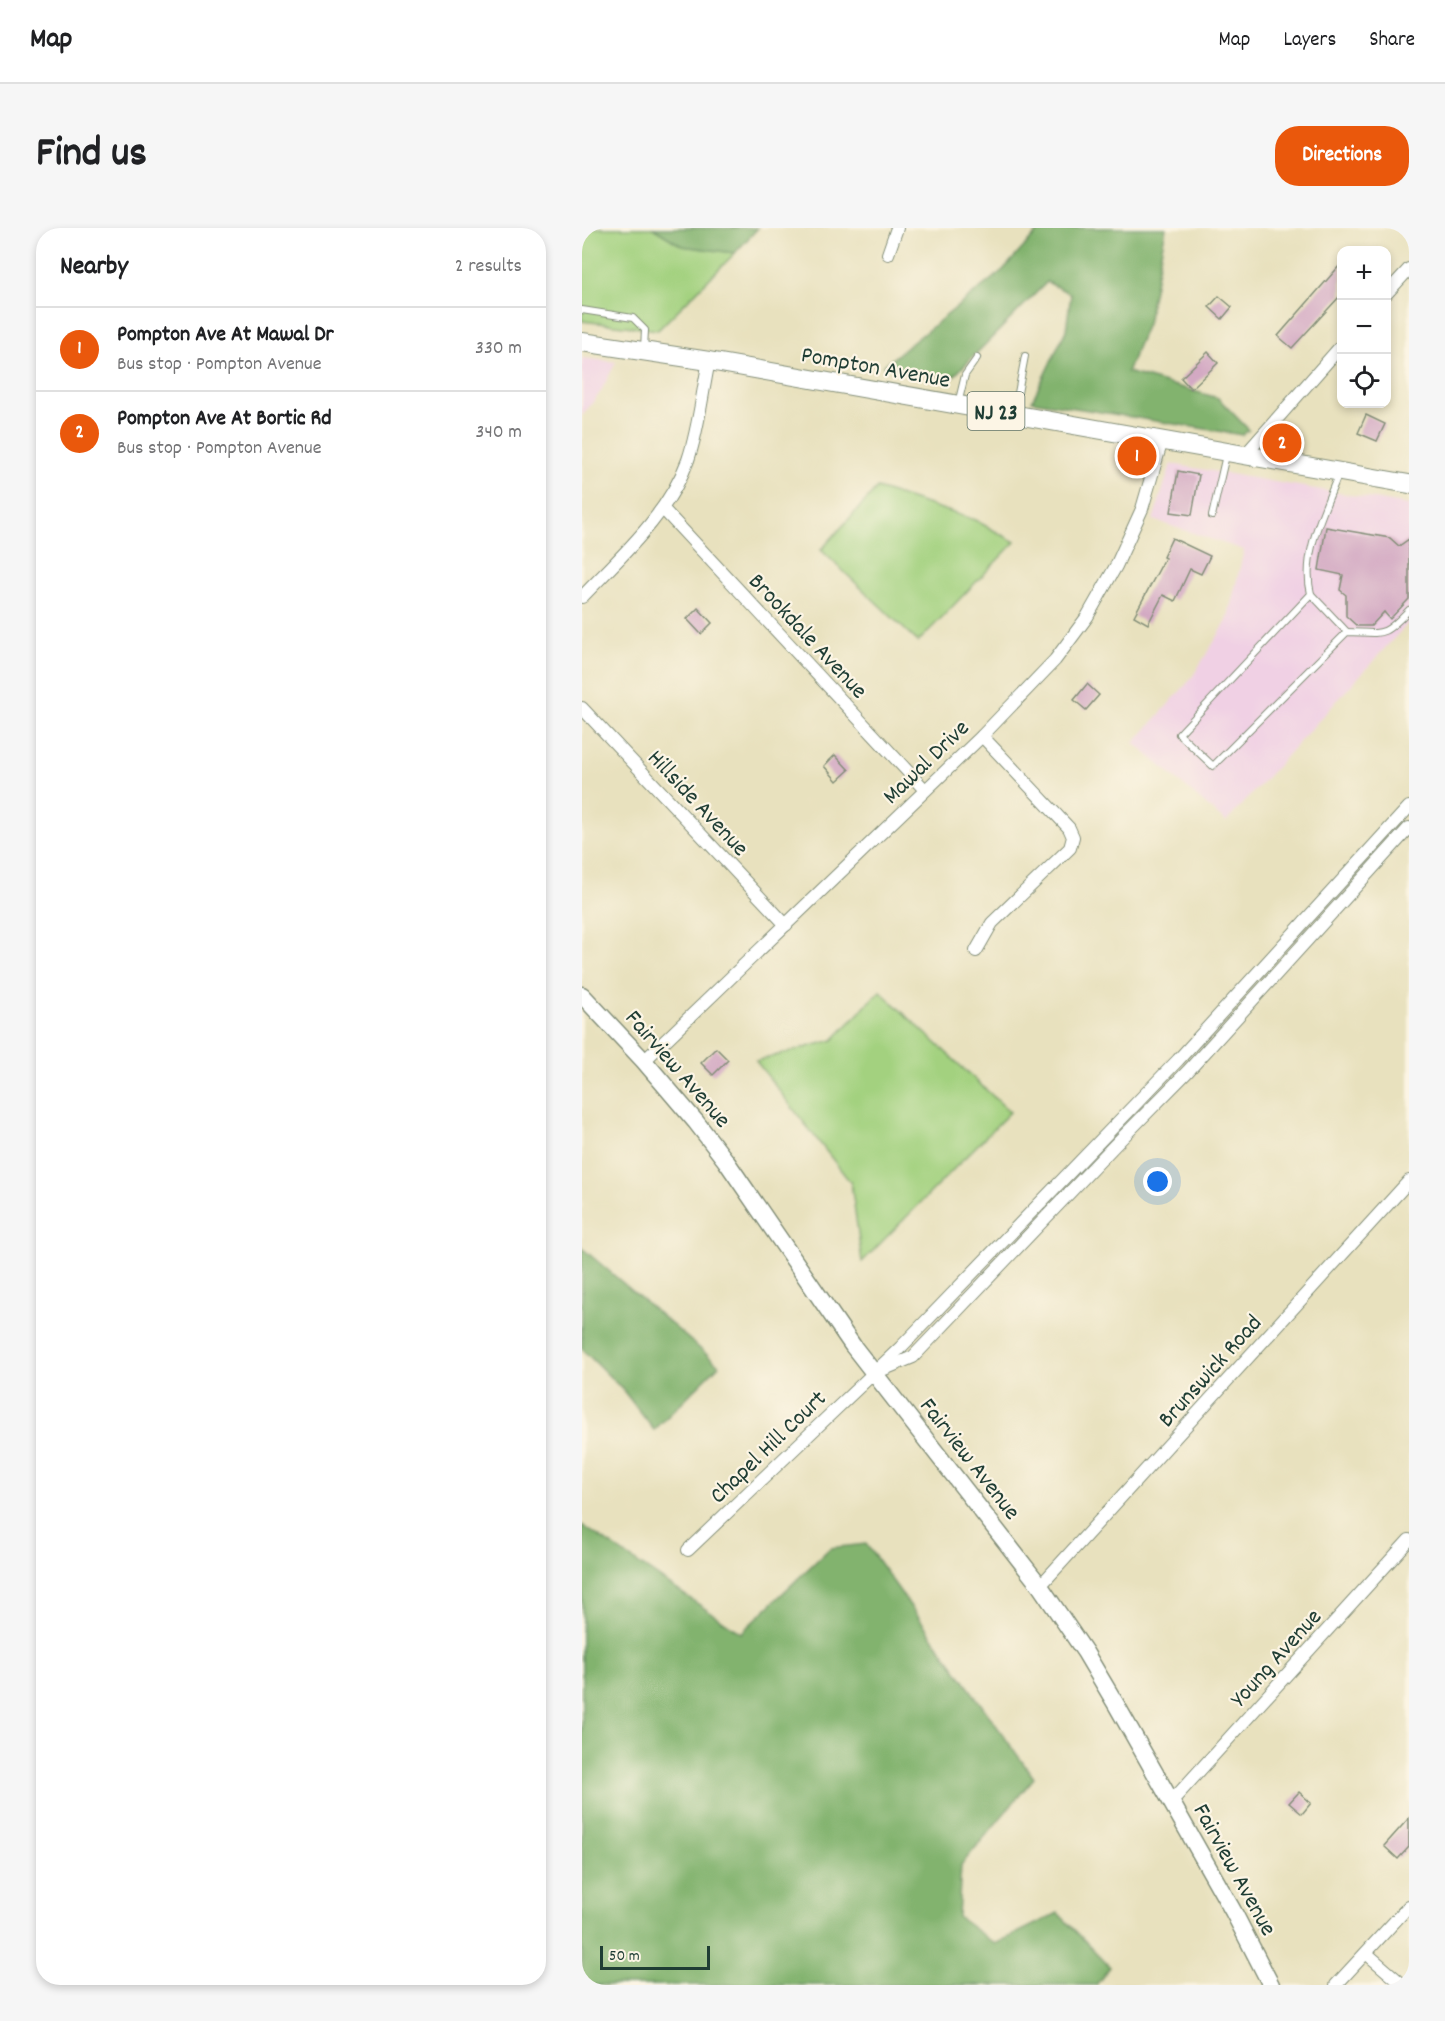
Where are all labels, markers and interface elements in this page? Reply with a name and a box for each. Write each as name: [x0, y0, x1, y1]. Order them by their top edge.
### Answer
text: Map: [30, 21, 72, 61]
text: Map: [1219, 26, 1250, 56]
text: Layers: [1283, 26, 1336, 56]
text: Share: [1369, 26, 1415, 56]
text: Find us: [36, 126, 147, 186]
button: Directions: [1275, 126, 1409, 186]
map controls: [1337, 246, 1391, 408]
button: +: [1337, 246, 1391, 300]
text: Nearby: [60, 249, 128, 286]
text: 2 results: [455, 253, 522, 281]
button: −: [1337, 300, 1391, 354]
text: Pompton Ave At Mawal Dr: [117, 320, 334, 351]
text: 1: [77, 335, 82, 363]
text: 330 m: [475, 335, 522, 363]
street label: Pompton Avenue: [798, 339, 953, 399]
text: Bus stop · Pompton Avenue: [117, 351, 322, 379]
button: locate: [1337, 354, 1391, 408]
road number: NJ 23: [968, 392, 1024, 430]
text: Pompton Ave At Bortic Rd: [117, 404, 332, 435]
text: 2: [75, 419, 84, 447]
text: 340 m: [476, 419, 522, 447]
pin: 2: [1262, 420, 1302, 466]
pin: 1: [1118, 434, 1156, 478]
text: Bus stop · Pompton Avenue: [117, 435, 322, 463]
street label: Brookdale Avenue: [739, 566, 874, 708]
street label: Mawal Drive: [876, 713, 978, 813]
street label: Hillside Avenue: [638, 743, 755, 865]
street label: Fairview Avenue: [616, 1003, 738, 1137]
your location: [1143, 1167, 1172, 1196]
street label: Brunswick Road: [1151, 1308, 1271, 1436]
street label: Chapel Hill Court: [703, 1383, 835, 1513]
street label: Fairview Avenue: [910, 1392, 1027, 1528]
street label: Young Avenue: [1224, 1602, 1331, 1716]
street label: Fairview Avenue: [1183, 1798, 1284, 1943]
scale bar: [600, 1943, 710, 1970]
text: 50 m: [609, 1945, 640, 1968]

